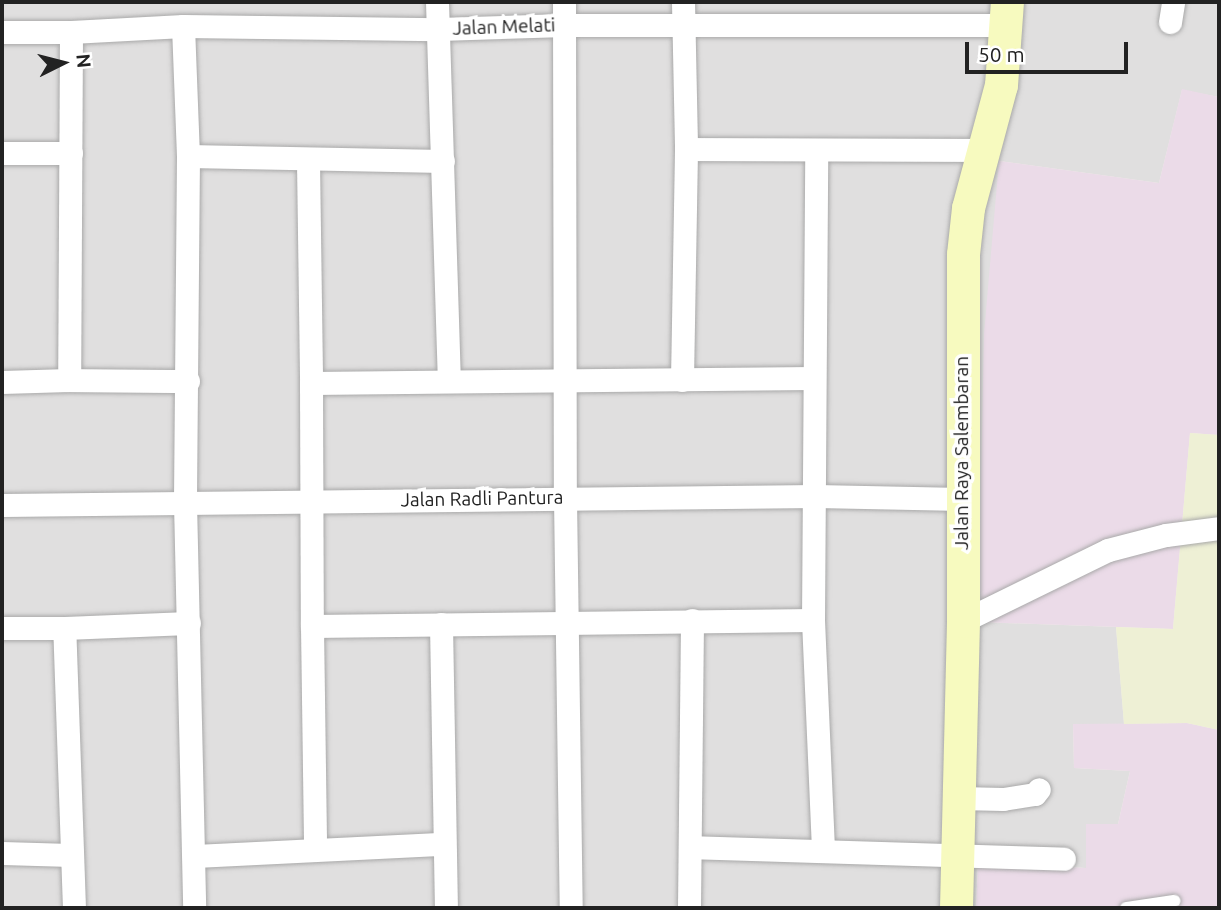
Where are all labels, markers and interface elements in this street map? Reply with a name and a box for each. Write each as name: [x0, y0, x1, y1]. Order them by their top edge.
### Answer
street label: Jalan Melati: [452, 14, 556, 40]
north arrow: [28, 28, 98, 98]
scale bar: [969, 28, 1132, 72]
text: 50 m: [978, 42, 1025, 66]
text: N: [72, 53, 96, 69]
street label: Jalan Raya Salembaran: [951, 356, 973, 550]
street label: Jalan Radli Pantura: [400, 486, 564, 512]

